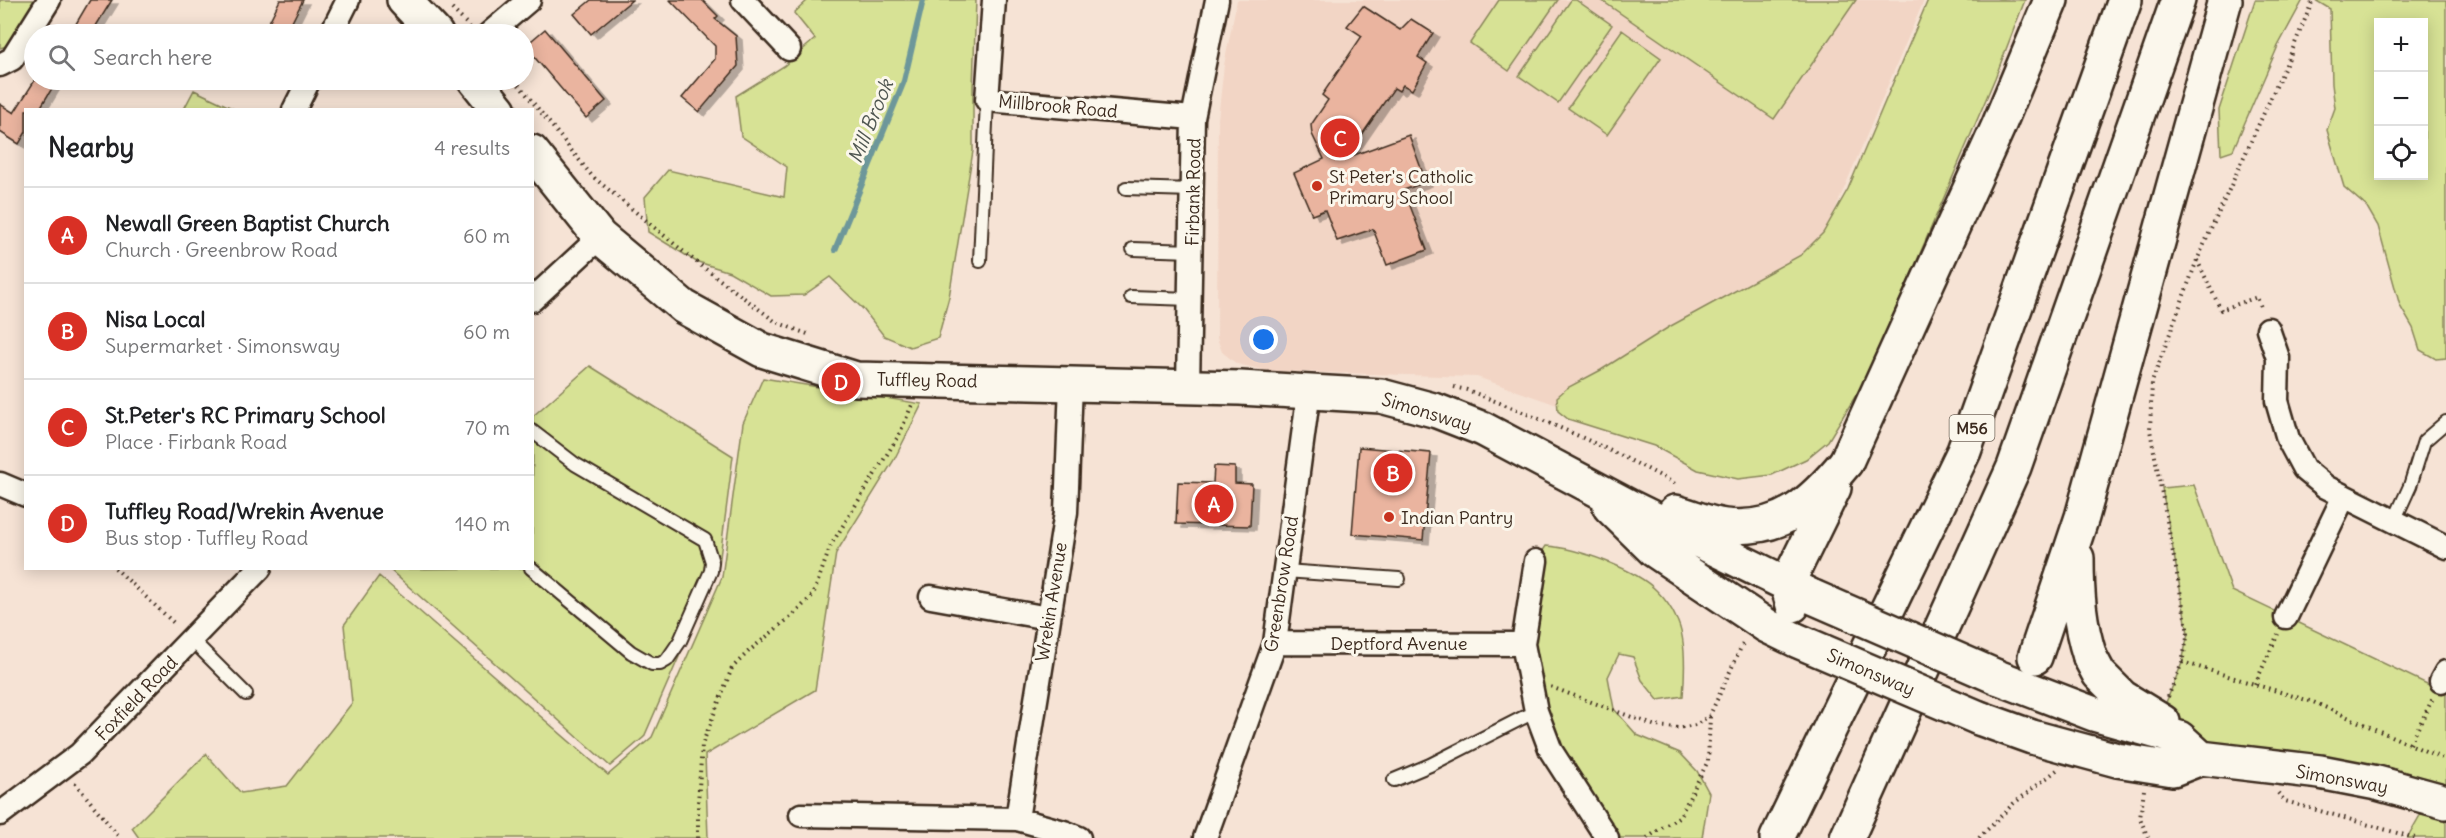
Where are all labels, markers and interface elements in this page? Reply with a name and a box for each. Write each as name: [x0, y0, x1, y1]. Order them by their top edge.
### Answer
map controls: [2374, 18, 2428, 180]
button: +: [2374, 18, 2428, 72]
search box: [24, 24, 534, 90]
icon: search: [45, 41, 78, 74]
text: Search here: [93, 43, 212, 71]
button: −: [2374, 72, 2428, 126]
water label: Mill Brook: [842, 74, 899, 167]
street label: Millbrook Road: [997, 89, 1119, 123]
pin: C: [1320, 116, 1360, 160]
button: locate: [2374, 126, 2428, 180]
text: Nearby: [48, 131, 134, 164]
text: 4 results: [434, 135, 510, 160]
street label: Firbank Road: [1181, 137, 1205, 246]
place label: St Peter's Catholic Primary School: [1329, 165, 1473, 209]
marker: St Peter's Catholic Primary School: [1310, 179, 1324, 193]
text: Newall Green Baptist Church: [105, 209, 390, 237]
text: A: [61, 223, 74, 248]
text: 60 m: [463, 223, 510, 248]
text: Church · Greenbrow Road: [105, 237, 338, 262]
text: Nisa Local: [105, 305, 205, 333]
text: B: [61, 319, 74, 344]
text: 60 m: [463, 319, 510, 344]
your location: [1249, 325, 1278, 354]
text: Supermarket · Simonsway: [105, 333, 340, 358]
pin: D: [822, 360, 860, 404]
street label: Tuffley Road: [876, 368, 978, 392]
street label: Simonsway: [1379, 387, 1475, 437]
text: St.Peter's RC Primary School: [105, 401, 386, 429]
text: C: [61, 415, 74, 440]
text: 70 m: [465, 415, 510, 440]
road number: M56: [1950, 415, 1994, 441]
text: Place · Firbank Road: [105, 429, 287, 454]
pin: B: [1374, 450, 1412, 496]
pin: A: [1194, 482, 1234, 526]
text: Tuffley Road/Wrekin Avenue: [105, 497, 384, 525]
place label: Indian Pantry: [1401, 506, 1513, 529]
marker: Indian Pantry: [1382, 510, 1396, 524]
text: D: [60, 511, 75, 536]
text: 140 m: [455, 511, 510, 536]
street label: Greenbrow Road: [1259, 514, 1303, 654]
text: Bus stop · Tuffley Road: [105, 525, 308, 550]
street label: Wrekin Avenue: [1030, 541, 1072, 663]
street label: Deptford Avenue: [1331, 632, 1467, 655]
street label: Simonsway: [1824, 643, 1918, 701]
street label: Foxfield Road: [90, 651, 182, 745]
street label: Simonsway: [2294, 760, 2390, 798]

